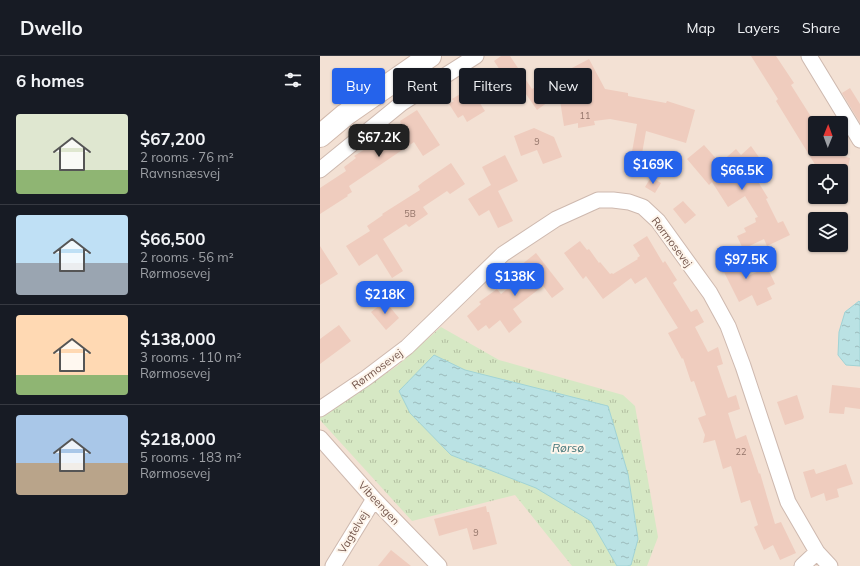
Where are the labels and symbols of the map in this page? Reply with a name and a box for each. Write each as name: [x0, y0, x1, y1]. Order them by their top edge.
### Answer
house number: 11: [580, 110, 590, 121]
north arrow: [808, 116, 848, 156]
pin: $67.2K: [346, 124, 412, 158]
house number: 9: [534, 136, 540, 147]
pin: $169K: [625, 151, 681, 185]
pin: $66.5K: [709, 157, 775, 191]
house number: 5B: [404, 208, 416, 219]
street label: Rørmosevej: [649, 214, 695, 270]
pin: $97.5K: [713, 246, 779, 280]
pin: $138K: [487, 263, 543, 297]
pin: $218K: [357, 281, 413, 315]
street label: Rørmosevej: [349, 346, 405, 392]
water label: Rørsø: [552, 440, 584, 455]
house number: 22: [736, 446, 746, 457]
street label: Vibeengen: [355, 478, 403, 528]
street label: Vagtelvej: [335, 508, 371, 556]
house number: 9: [473, 527, 479, 538]

